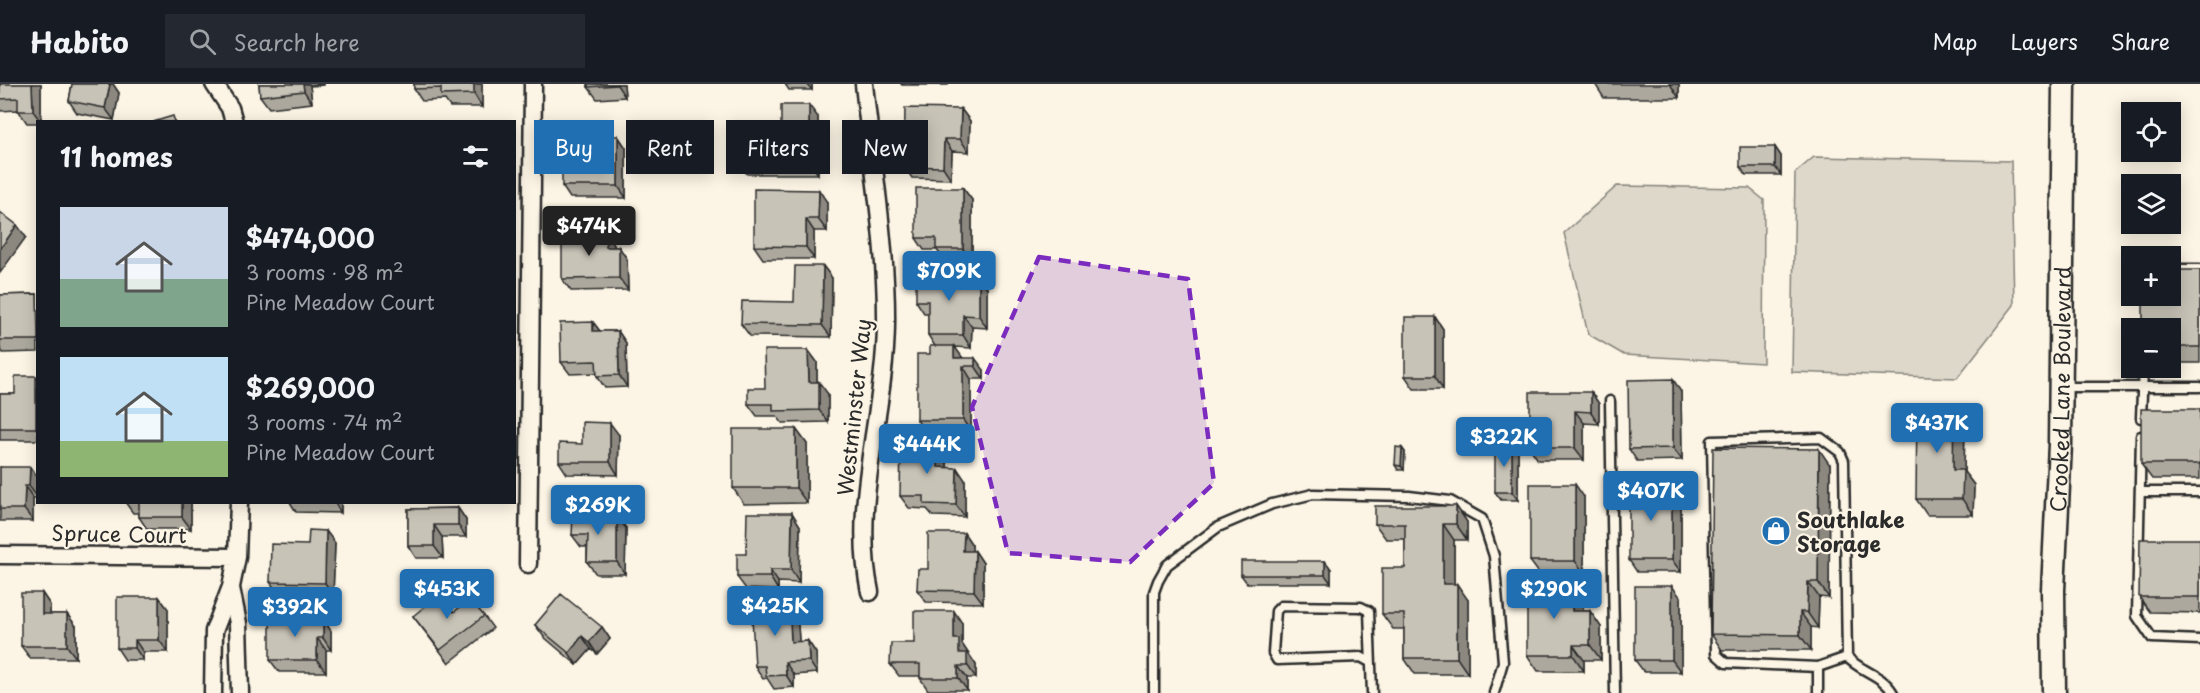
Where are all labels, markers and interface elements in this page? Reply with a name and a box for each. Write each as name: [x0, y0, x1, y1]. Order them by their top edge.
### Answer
search box: [165, 14, 585, 68]
text: Habito: [30, 20, 129, 63]
icon: search: [186, 25, 219, 58]
text: Search here: [234, 25, 360, 58]
text: Map: [1933, 25, 1977, 57]
text: Layers: [2010, 25, 2078, 57]
text: Share: [2111, 25, 2170, 57]
map controls: [2121, 102, 2181, 378]
button: locate: [2121, 102, 2181, 162]
chip: Buy: [534, 120, 614, 174]
chip: Rent: [626, 120, 714, 174]
chip: Filters: [726, 120, 830, 174]
chip: New: [842, 120, 928, 174]
text: 11 homes: [60, 137, 173, 176]
icon: filters: [459, 140, 492, 173]
button: layers: [2121, 174, 2181, 234]
pin: $474K: [547, 206, 631, 257]
text: $474K: [557, 210, 622, 240]
text: $474,000: [246, 218, 375, 257]
icon: home: [108, 231, 180, 303]
button: +: [2121, 246, 2181, 306]
pin: $709K: [907, 251, 991, 302]
text: $709K: [917, 255, 981, 285]
text: 3 rooms · 98 m²: [246, 257, 404, 287]
street label: Crooked Lane Boulevard: [2041, 266, 2078, 513]
text: Pine Meadow Court: [246, 287, 435, 317]
street label: Westminster Way: [828, 317, 878, 497]
button: −: [2121, 318, 2181, 378]
text: $269,000: [246, 368, 375, 407]
icon: home: [108, 381, 180, 453]
pin: $437K: [1895, 403, 1979, 454]
text: 3 rooms · 74 m²: [246, 407, 403, 437]
text: $437K: [1905, 407, 1969, 437]
pin: $322K: [1462, 417, 1546, 468]
text: $322K: [1470, 421, 1538, 451]
pin: $444K: [885, 424, 969, 475]
text: $444K: [893, 428, 961, 458]
text: Pine Meadow Court: [246, 437, 435, 467]
pin: $407K: [1609, 471, 1693, 522]
text: $407K: [1617, 475, 1685, 505]
pin: $269K: [556, 485, 640, 536]
text: $269K: [565, 489, 631, 519]
place label: Southlake Storage: [1797, 503, 1905, 559]
shop icon: Southlake Storage: [1760, 515, 1792, 547]
street label: Spruce Court: [51, 516, 187, 550]
pin: $453K: [405, 569, 489, 620]
pin: $290K: [1512, 569, 1596, 620]
text: $453K: [414, 573, 480, 603]
text: $290K: [1521, 573, 1587, 603]
pin: $425K: [733, 586, 817, 637]
pin: $392K: [253, 587, 337, 638]
text: $425K: [741, 590, 809, 620]
text: $392K: [262, 591, 328, 621]

